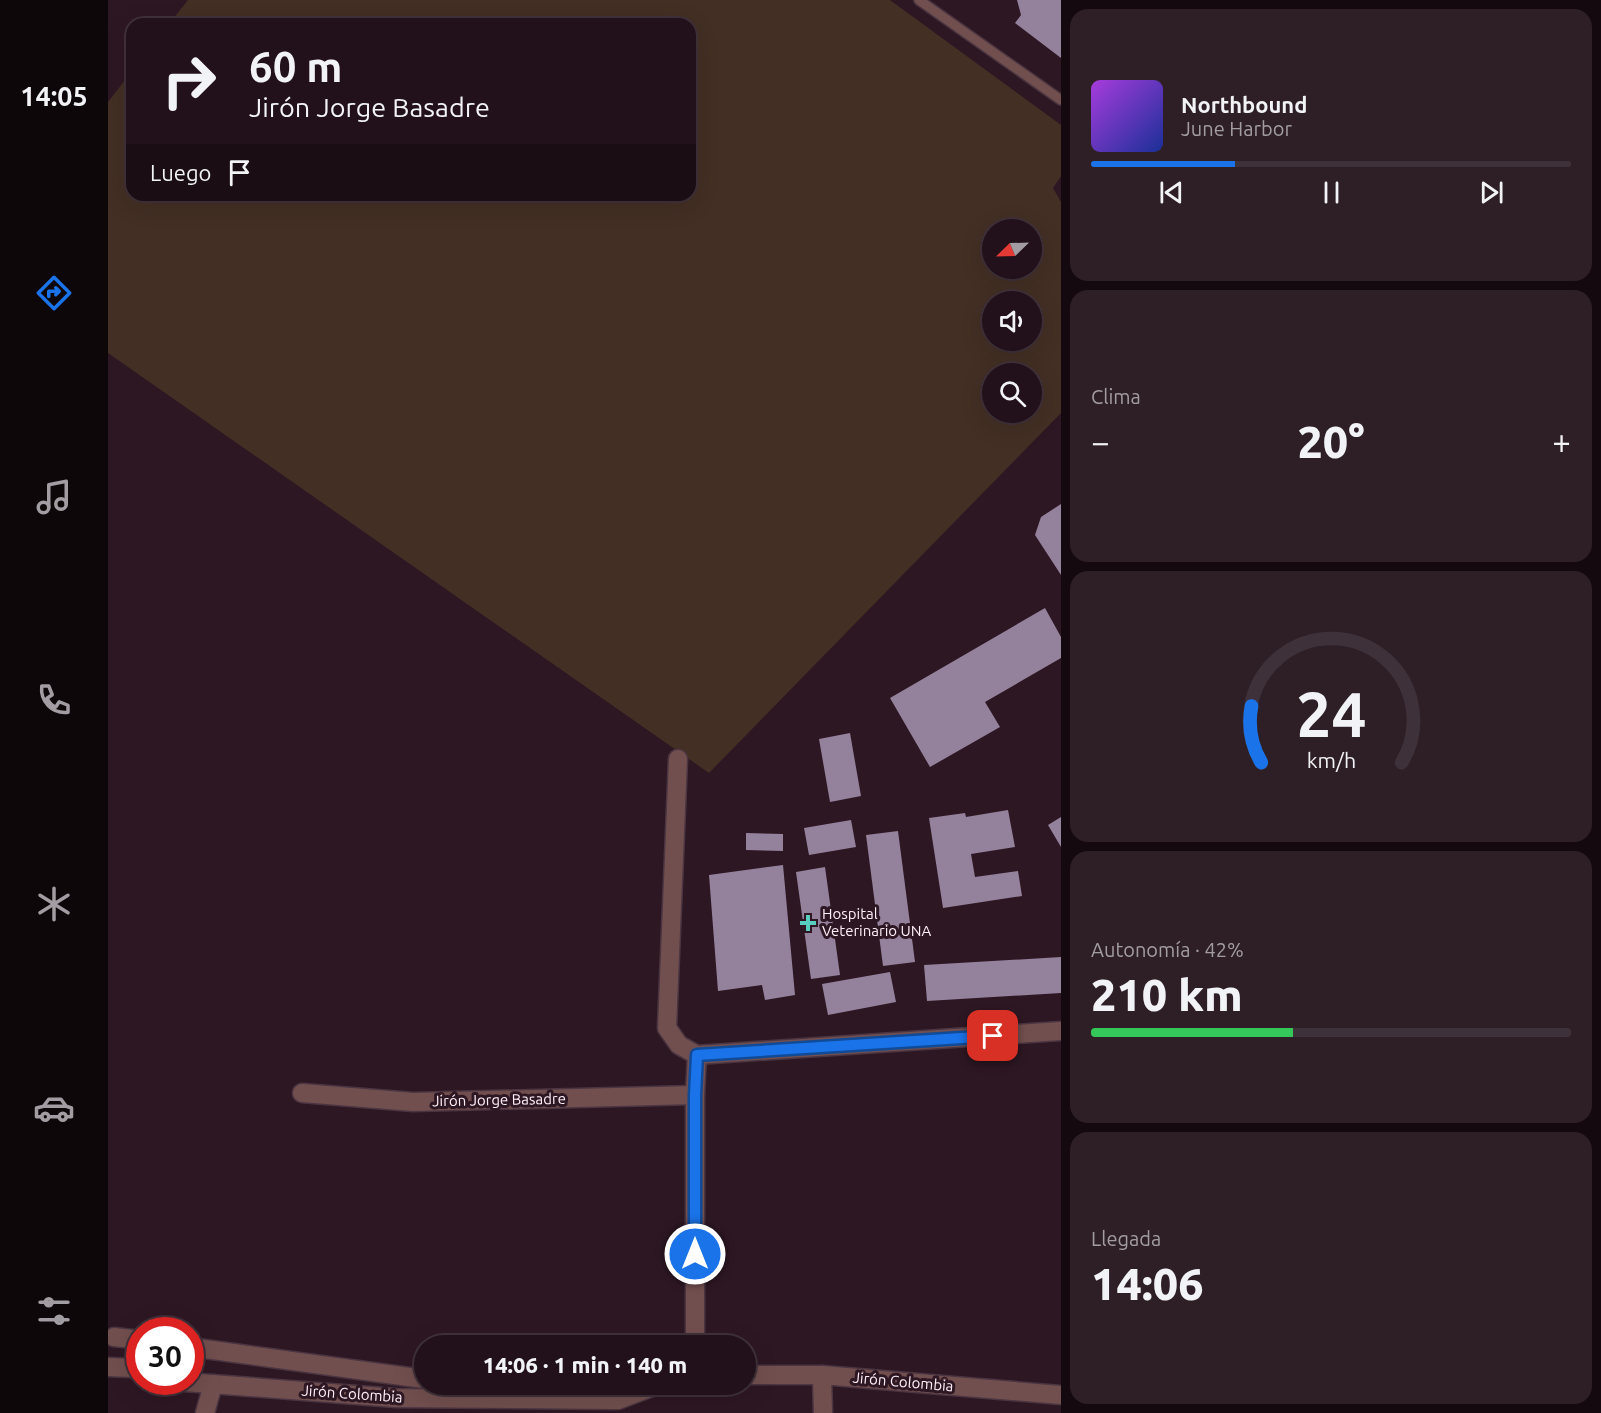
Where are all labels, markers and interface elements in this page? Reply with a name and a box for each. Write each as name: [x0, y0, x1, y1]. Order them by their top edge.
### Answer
icon: right: [150, 42, 228, 120]
text: 60 m: [249, 43, 343, 90]
text: 14:05: [20, 81, 88, 111]
text: Jirón Jorge Basadre: [249, 92, 490, 122]
text: Northbound: [1181, 92, 1307, 117]
text: June Harbor: [1181, 117, 1292, 140]
icon: arrive: [223, 156, 256, 189]
text: Luego: [150, 160, 211, 185]
icon: previous: [1155, 176, 1188, 209]
icon: pause: [1315, 176, 1348, 209]
icon: next: [1475, 176, 1508, 209]
north arrow: [982, 219, 1042, 279]
map controls: [982, 219, 1042, 423]
icon: directions: [33, 272, 75, 314]
button: sound: [982, 291, 1042, 351]
button: search: [982, 363, 1042, 423]
text: Clima: [1091, 385, 1141, 408]
text: 20°: [1297, 416, 1365, 467]
text: −: [1091, 423, 1110, 460]
text: +: [1552, 423, 1571, 460]
icon: music: [33, 476, 75, 518]
icon: phone: [33, 679, 75, 721]
text: 24: [1296, 680, 1366, 750]
text: km/h: [1306, 749, 1356, 773]
icon: climate: [33, 883, 75, 925]
place label: Hospital Veterinario UNA: [822, 905, 932, 939]
marker: Hospital Veterinario UNA: [799, 914, 817, 932]
text: Autonomía · 42%: [1091, 938, 1244, 961]
text: 210 km: [1091, 969, 1243, 1020]
pin: [967, 1010, 1018, 1061]
icon: arrive: [976, 1019, 1009, 1052]
icon: car: [33, 1087, 75, 1129]
street label: Jirón Jorge Basadre: [432, 1090, 566, 1109]
position arrow: [663, 1222, 727, 1286]
text: Llegada: [1091, 1227, 1161, 1250]
text: 14:06: [1091, 1258, 1204, 1309]
icon: filters: [33, 1290, 75, 1332]
speed limit sign: 30: [126, 1317, 204, 1395]
text: 14:06 · 1 min · 140 m: [483, 1352, 687, 1377]
street label: Jirón Colombia: [852, 1369, 954, 1394]
street label: Jirón Colombia: [301, 1381, 403, 1406]

